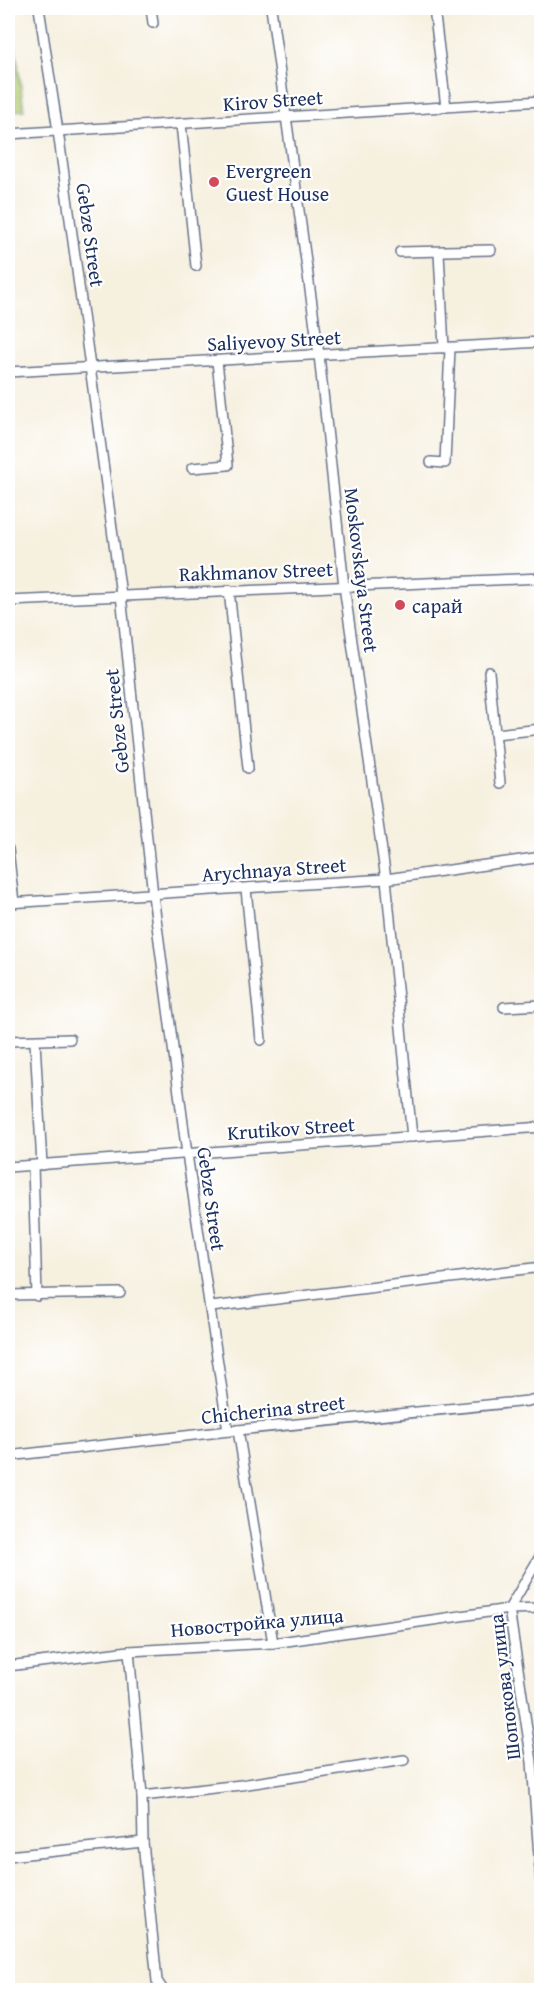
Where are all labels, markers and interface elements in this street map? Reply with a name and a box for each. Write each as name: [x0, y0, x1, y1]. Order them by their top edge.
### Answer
street label: Kirov Street: [222, 82, 324, 118]
place label: Evergreen Guest House: [226, 156, 329, 208]
marker: Evergreen Guest House: [207, 175, 221, 189]
street label: Gebze Street: [69, 181, 113, 289]
street label: Saliyevoy Street: [206, 322, 342, 358]
street label: Moskovskaya Street: [338, 486, 386, 654]
street label: Rakhmanov Street: [178, 554, 334, 588]
place label: сарай: [412, 591, 463, 620]
marker: сарай: [393, 598, 407, 612]
street label: Gebze Street: [96, 667, 136, 775]
street label: Arychnaya Street: [201, 849, 347, 889]
street label: Krutikov Street: [226, 1109, 356, 1147]
street label: Gebze Street: [190, 1145, 234, 1253]
street label: Chicherina street: [200, 1387, 346, 1431]
street label: Новостройка улица: [169, 1600, 345, 1644]
street label: Шопокова улица: [481, 1612, 527, 1762]

